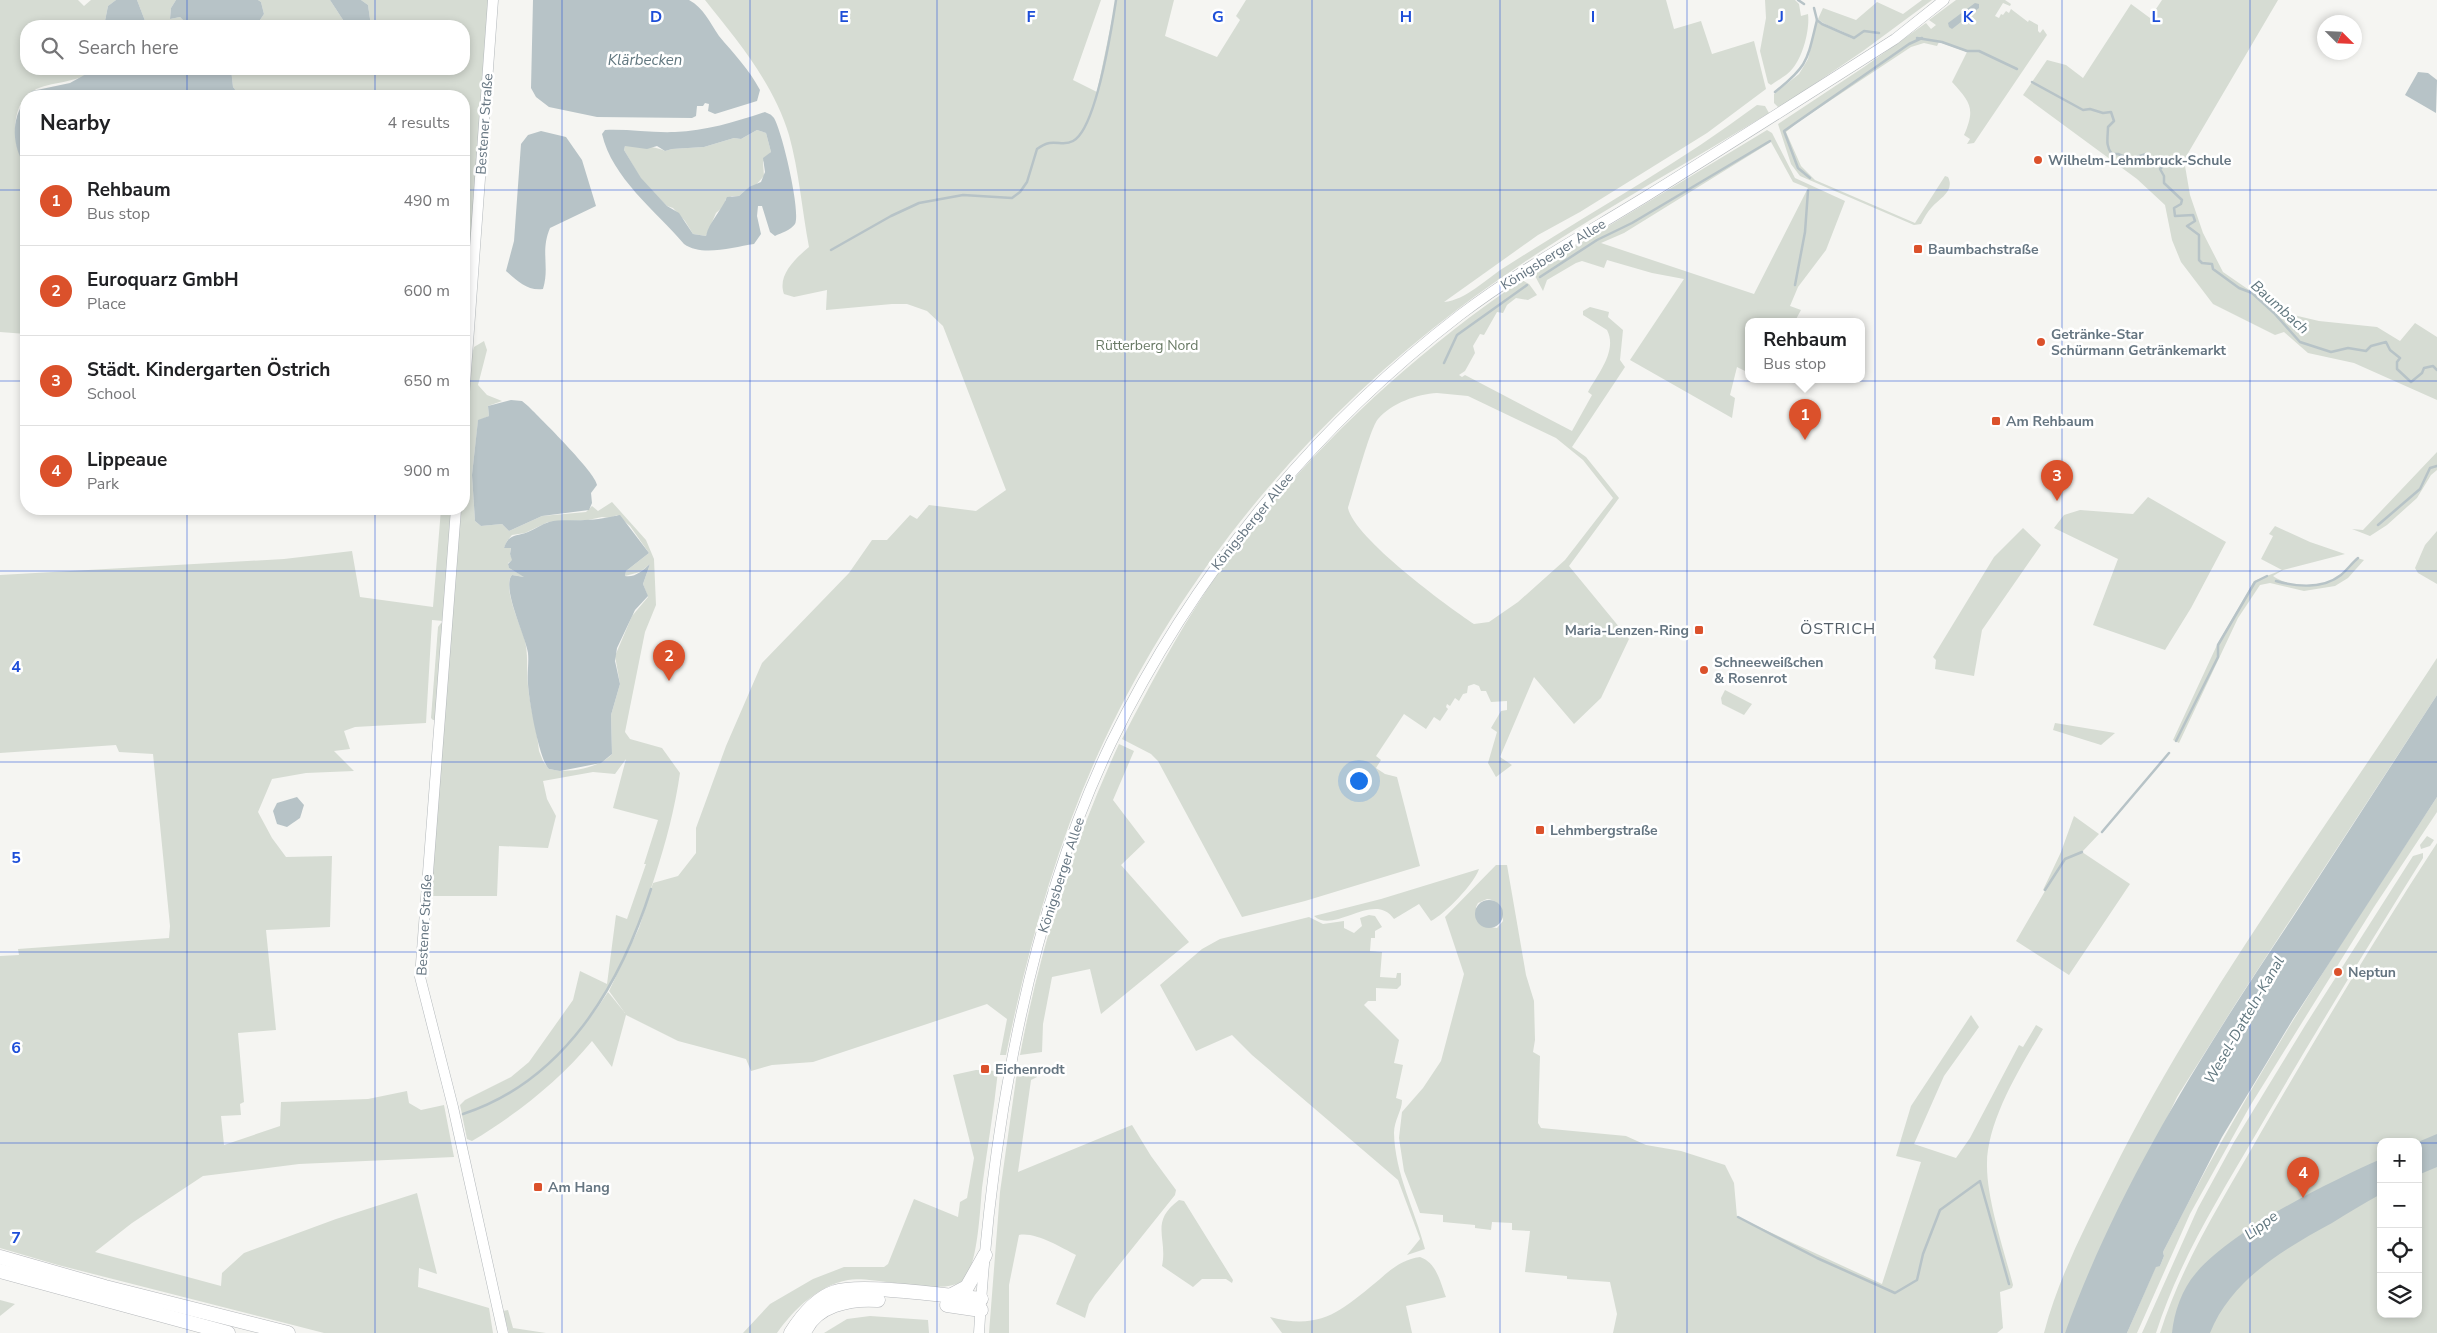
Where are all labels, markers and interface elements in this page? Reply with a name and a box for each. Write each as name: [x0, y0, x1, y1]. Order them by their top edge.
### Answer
text: D: [650, 6, 662, 28]
text: E: [839, 6, 849, 28]
text: F: [1027, 6, 1036, 28]
text: G: [1212, 6, 1224, 28]
text: H: [1400, 6, 1412, 28]
text: I: [1591, 6, 1595, 28]
text: J: [1777, 6, 1784, 28]
text: K: [1963, 6, 1975, 28]
text: L: [2152, 6, 2161, 28]
north arrow: [2317, 15, 2362, 60]
search box: [20, 20, 470, 75]
icon: search: [38, 34, 66, 62]
text: Search here: [78, 35, 179, 61]
water label: Klärbecken: [608, 50, 682, 70]
street label: Bestener Straße: [471, 73, 498, 175]
text: Nearby: [40, 109, 110, 137]
text: 4 results: [388, 112, 450, 134]
place label: Wilhelm-Lehmbruck-Schule: [2048, 151, 2232, 170]
marker: Wilhelm-Lehmbruck-Schule: [2032, 154, 2044, 166]
text: Rehbaum: [87, 177, 171, 203]
text: 1: [51, 190, 61, 212]
text: 490 m: [403, 190, 450, 212]
text: Bus stop: [87, 203, 150, 225]
street label: Königsberger Allee: [1497, 214, 1609, 294]
place label: Baumbachstraße: [1928, 240, 2039, 259]
marker: Baumbachstraße: [1912, 243, 1924, 255]
text: Euroquarz GmbH: [87, 267, 239, 293]
water label: Baumbach: [2247, 276, 2313, 338]
text: 2: [51, 280, 61, 302]
text: 600 m: [403, 280, 450, 302]
text: Place: [87, 293, 126, 315]
popup: [1745, 318, 1865, 383]
place label: Getränke-Star Schürmann Getränkemarkt: [2051, 325, 2226, 360]
text: Rehbaum: [1763, 327, 1847, 353]
park label: Rütterberg Nord: [1096, 336, 1198, 355]
marker: Getränke-Star Schürmann Getränkemarkt: [2035, 336, 2047, 348]
text: Bus stop: [1763, 353, 1826, 375]
text: Städt. Kindergarten Östrich: [87, 357, 330, 383]
text: 3: [51, 370, 61, 392]
text: 650 m: [403, 370, 450, 392]
text: School: [87, 383, 136, 405]
pin: 1: [1789, 399, 1821, 440]
place label: Am Rehbaum: [2006, 412, 2094, 431]
marker: Am Rehbaum: [1990, 415, 2002, 427]
text: Lippeaue: [87, 447, 167, 473]
text: 4: [51, 460, 61, 482]
text: 900 m: [403, 460, 450, 482]
pin: 3: [2041, 460, 2073, 501]
street label: Königsberger Allee: [1207, 468, 1298, 574]
text: Park: [87, 473, 119, 495]
district label: ÖSTRICH: [1800, 618, 1876, 640]
place label: Maria-Lenzen-Ring: [1565, 621, 1689, 640]
marker: Maria-Lenzen-Ring: [1693, 624, 1705, 636]
pin: 2: [653, 640, 685, 681]
place label: Schneeweißchen & Rosenrot: [1714, 653, 1824, 688]
text: 4: [11, 656, 21, 678]
marker: Schneeweißchen & Rosenrot: [1698, 664, 1710, 676]
your location: [1346, 768, 1372, 794]
street label: Königsberger Allee: [1034, 815, 1089, 935]
place label: Lehmbergstraße: [1550, 821, 1658, 840]
marker: Lehmbergstraße: [1534, 824, 1546, 836]
text: 5: [11, 847, 21, 869]
street label: Bestener Straße: [412, 874, 437, 976]
water label: Wesel-Datteln-Kanal: [2199, 952, 2289, 1088]
place label: Neptun: [2348, 963, 2396, 982]
marker: Neptun: [2332, 966, 2344, 978]
text: 6: [11, 1037, 21, 1059]
place label: Eichenrodt: [995, 1060, 1065, 1079]
marker: Eichenrodt: [979, 1063, 991, 1075]
map controls: [2377, 1138, 2422, 1318]
button: +: [2377, 1138, 2422, 1183]
pin: 4: [2287, 1157, 2319, 1198]
place label: Am Hang: [548, 1178, 610, 1197]
marker: Am Hang: [532, 1181, 544, 1193]
button: −: [2377, 1183, 2422, 1228]
water label: Lippe: [2240, 1206, 2282, 1244]
text: 7: [11, 1227, 21, 1249]
button: locate: [2377, 1228, 2422, 1273]
button: layers: [2377, 1273, 2422, 1318]

